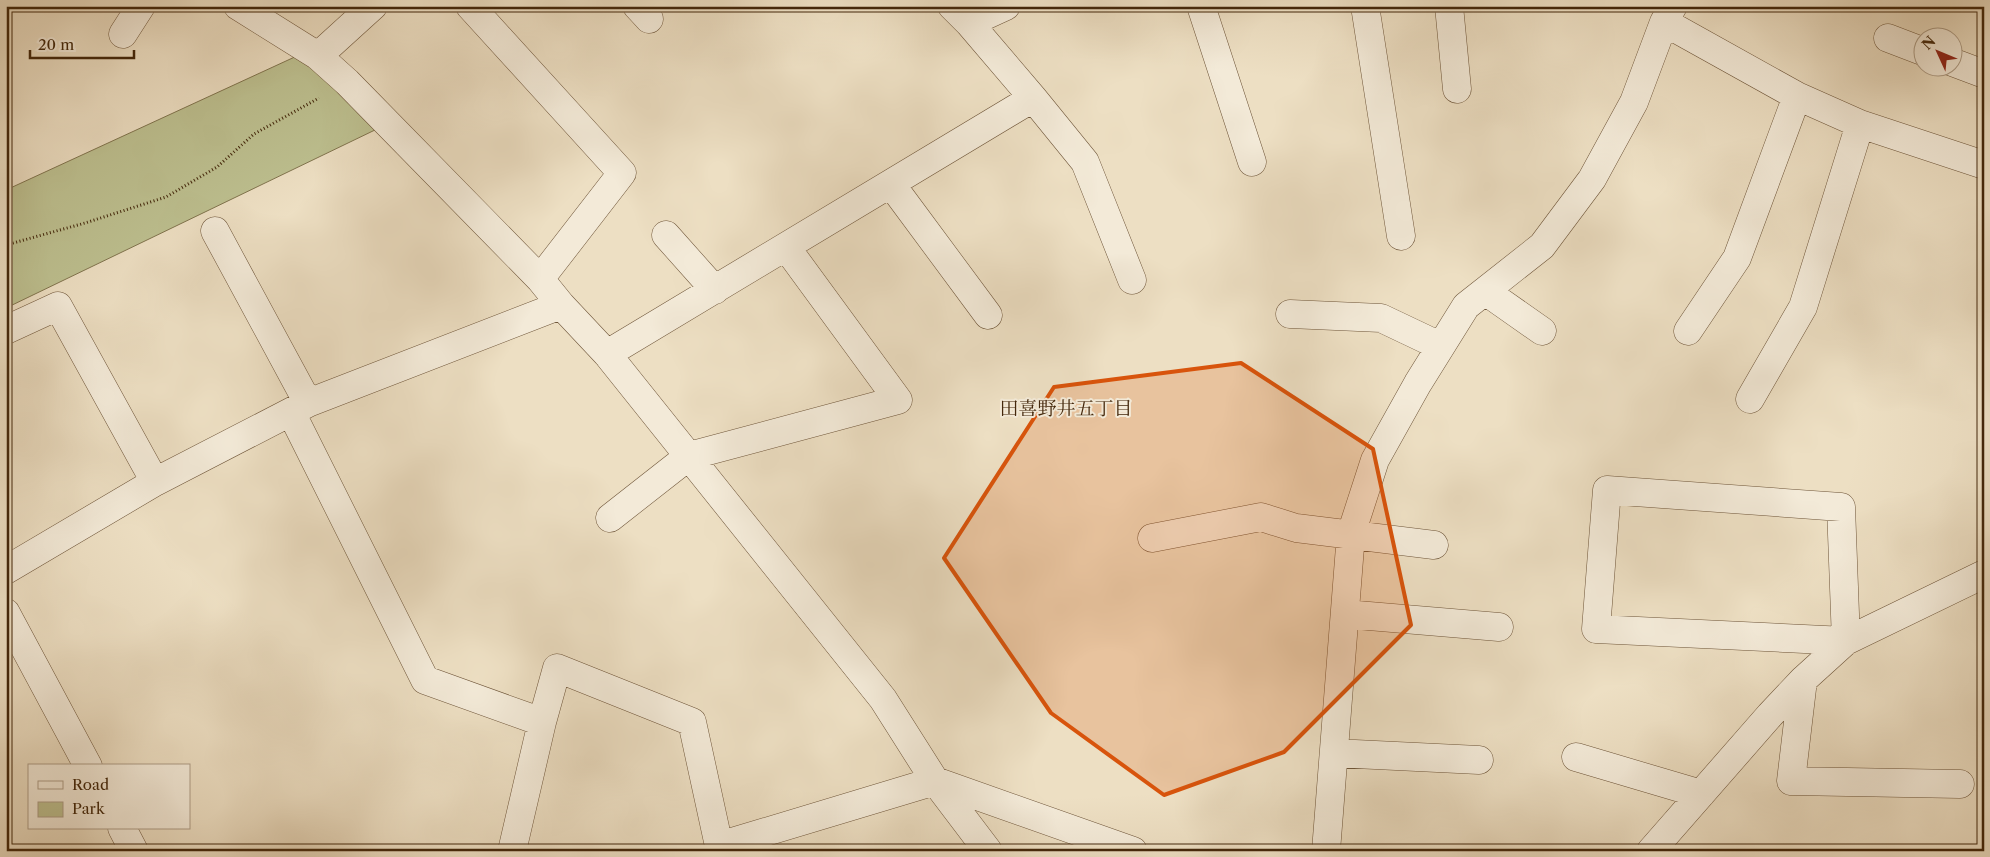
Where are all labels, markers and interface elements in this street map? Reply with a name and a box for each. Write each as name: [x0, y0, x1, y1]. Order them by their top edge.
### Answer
scale bar: [30, 28, 134, 60]
north arrow: [1912, 28, 1962, 78]
text: N: [1918, 32, 1939, 54]
text: 20 m: [38, 35, 74, 54]
district label: 田喜野井五丁目: [999, 397, 1133, 420]
legend: [28, 764, 190, 830]
text: Road: [72, 775, 109, 794]
text: Park: [72, 799, 106, 818]

